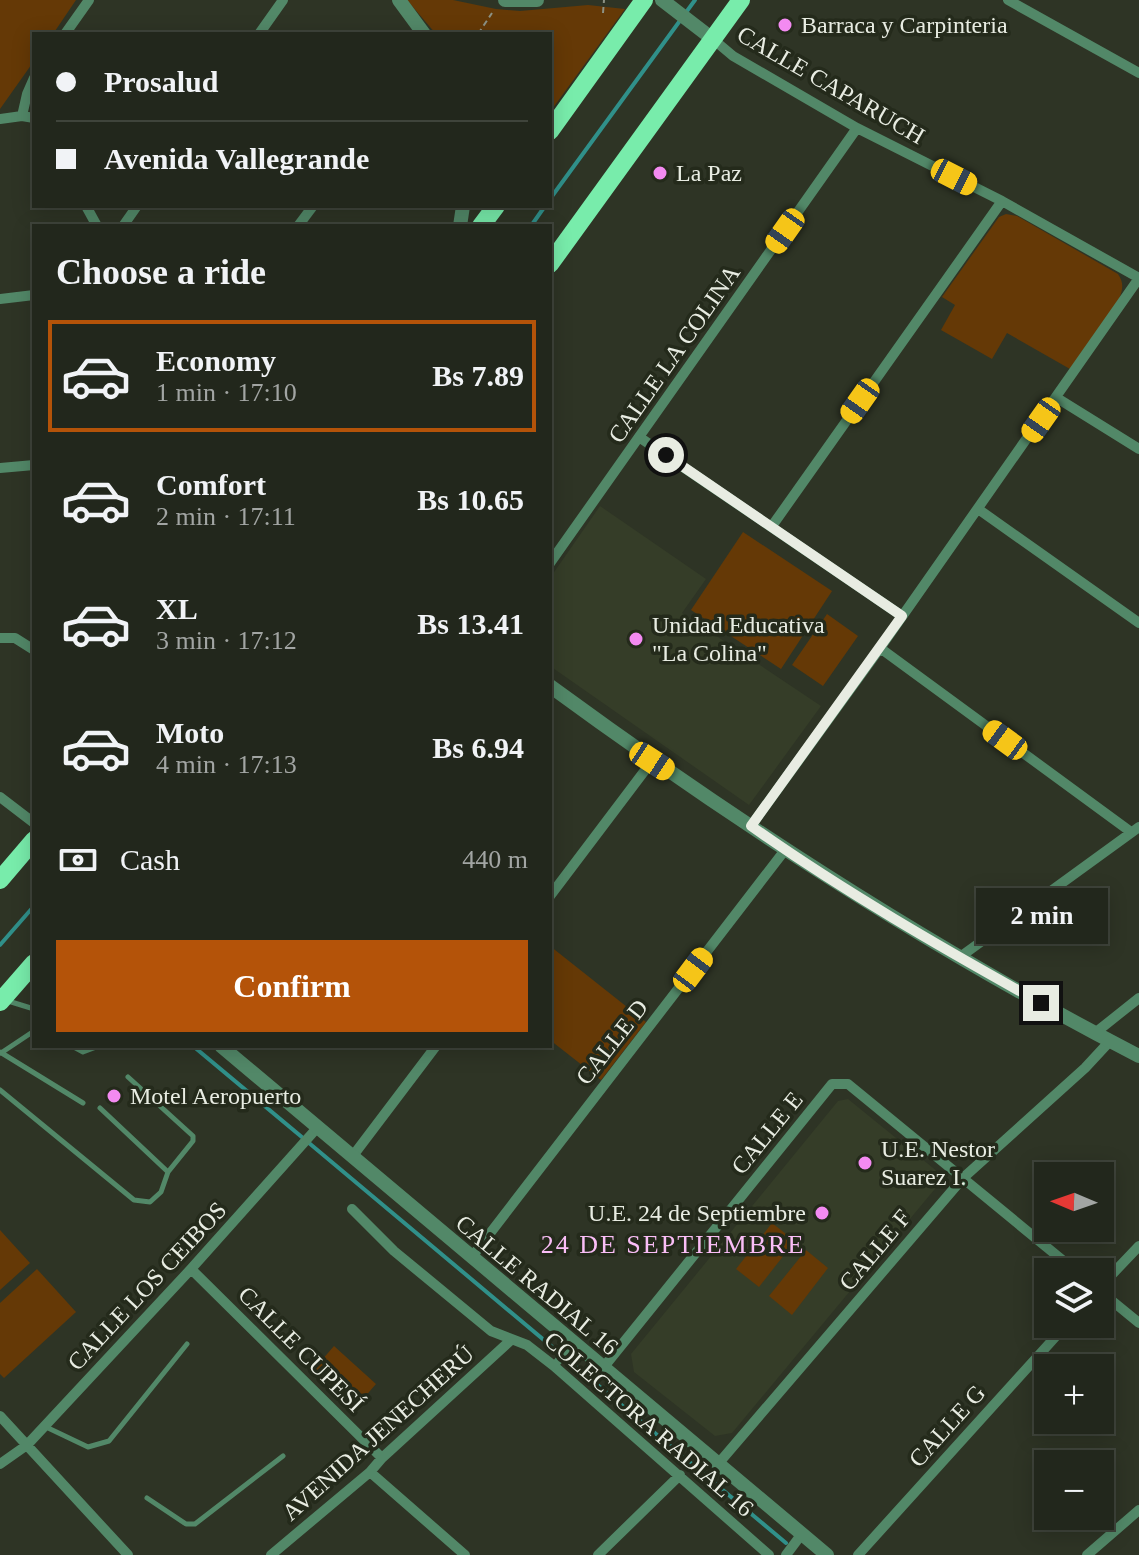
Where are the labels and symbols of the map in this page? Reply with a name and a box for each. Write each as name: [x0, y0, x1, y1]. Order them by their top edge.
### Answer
place label: Barraca y Carpinteria: [801, 12, 1008, 38]
marker: Barraca y Carpinteria: [776, 16, 794, 34]
street label: CALLE CAPARUCH: [733, 21, 929, 149]
car: [927, 155, 981, 199]
place label: La Paz: [676, 160, 742, 186]
marker: La Paz: [651, 164, 669, 182]
car: [761, 204, 809, 258]
street label: CALLE LA COLINA: [603, 260, 745, 448]
car: [836, 374, 884, 428]
car: [1017, 393, 1065, 447]
route start: [648, 437, 684, 473]
place label: Unidad Educativa "La Colina": [652, 612, 825, 666]
marker: Unidad Educativa "La Colina": [627, 630, 645, 648]
car: [979, 716, 1031, 764]
car: [625, 738, 679, 784]
callout: 2 min: [975, 887, 1107, 943]
car: [669, 944, 717, 996]
route end: [1023, 985, 1059, 1021]
street label: CALLE D: [571, 994, 653, 1090]
place label: Motel Aeropuerto: [130, 1083, 301, 1109]
marker: Motel Aeropuerto: [105, 1087, 123, 1105]
street label: CALLE E: [726, 1087, 808, 1179]
place label: U.E. Nestor Suarez I.: [881, 1136, 995, 1190]
marker: U.E. Nestor Suarez I.: [856, 1154, 874, 1172]
north arrow: [1034, 1162, 1114, 1242]
street label: CALLE LOS CEIBOS: [62, 1197, 232, 1375]
place label: U.E. 24 de Septiembre: [588, 1200, 806, 1226]
marker: U.E. 24 de Septiembre: [813, 1204, 831, 1222]
street label: CALLE F: [834, 1205, 916, 1295]
street label: CALLE RADIAL 16: [451, 1210, 623, 1360]
district label: 24 DE SEPTIEMBRE: [541, 1230, 805, 1259]
street label: CALLE CUPESÍ: [233, 1281, 369, 1417]
street label: COLECTORA RADIAL 16: [539, 1326, 759, 1522]
street label: AVENIDA JENECHERÚ: [277, 1340, 479, 1526]
street label: CALLE G: [904, 1380, 990, 1472]

